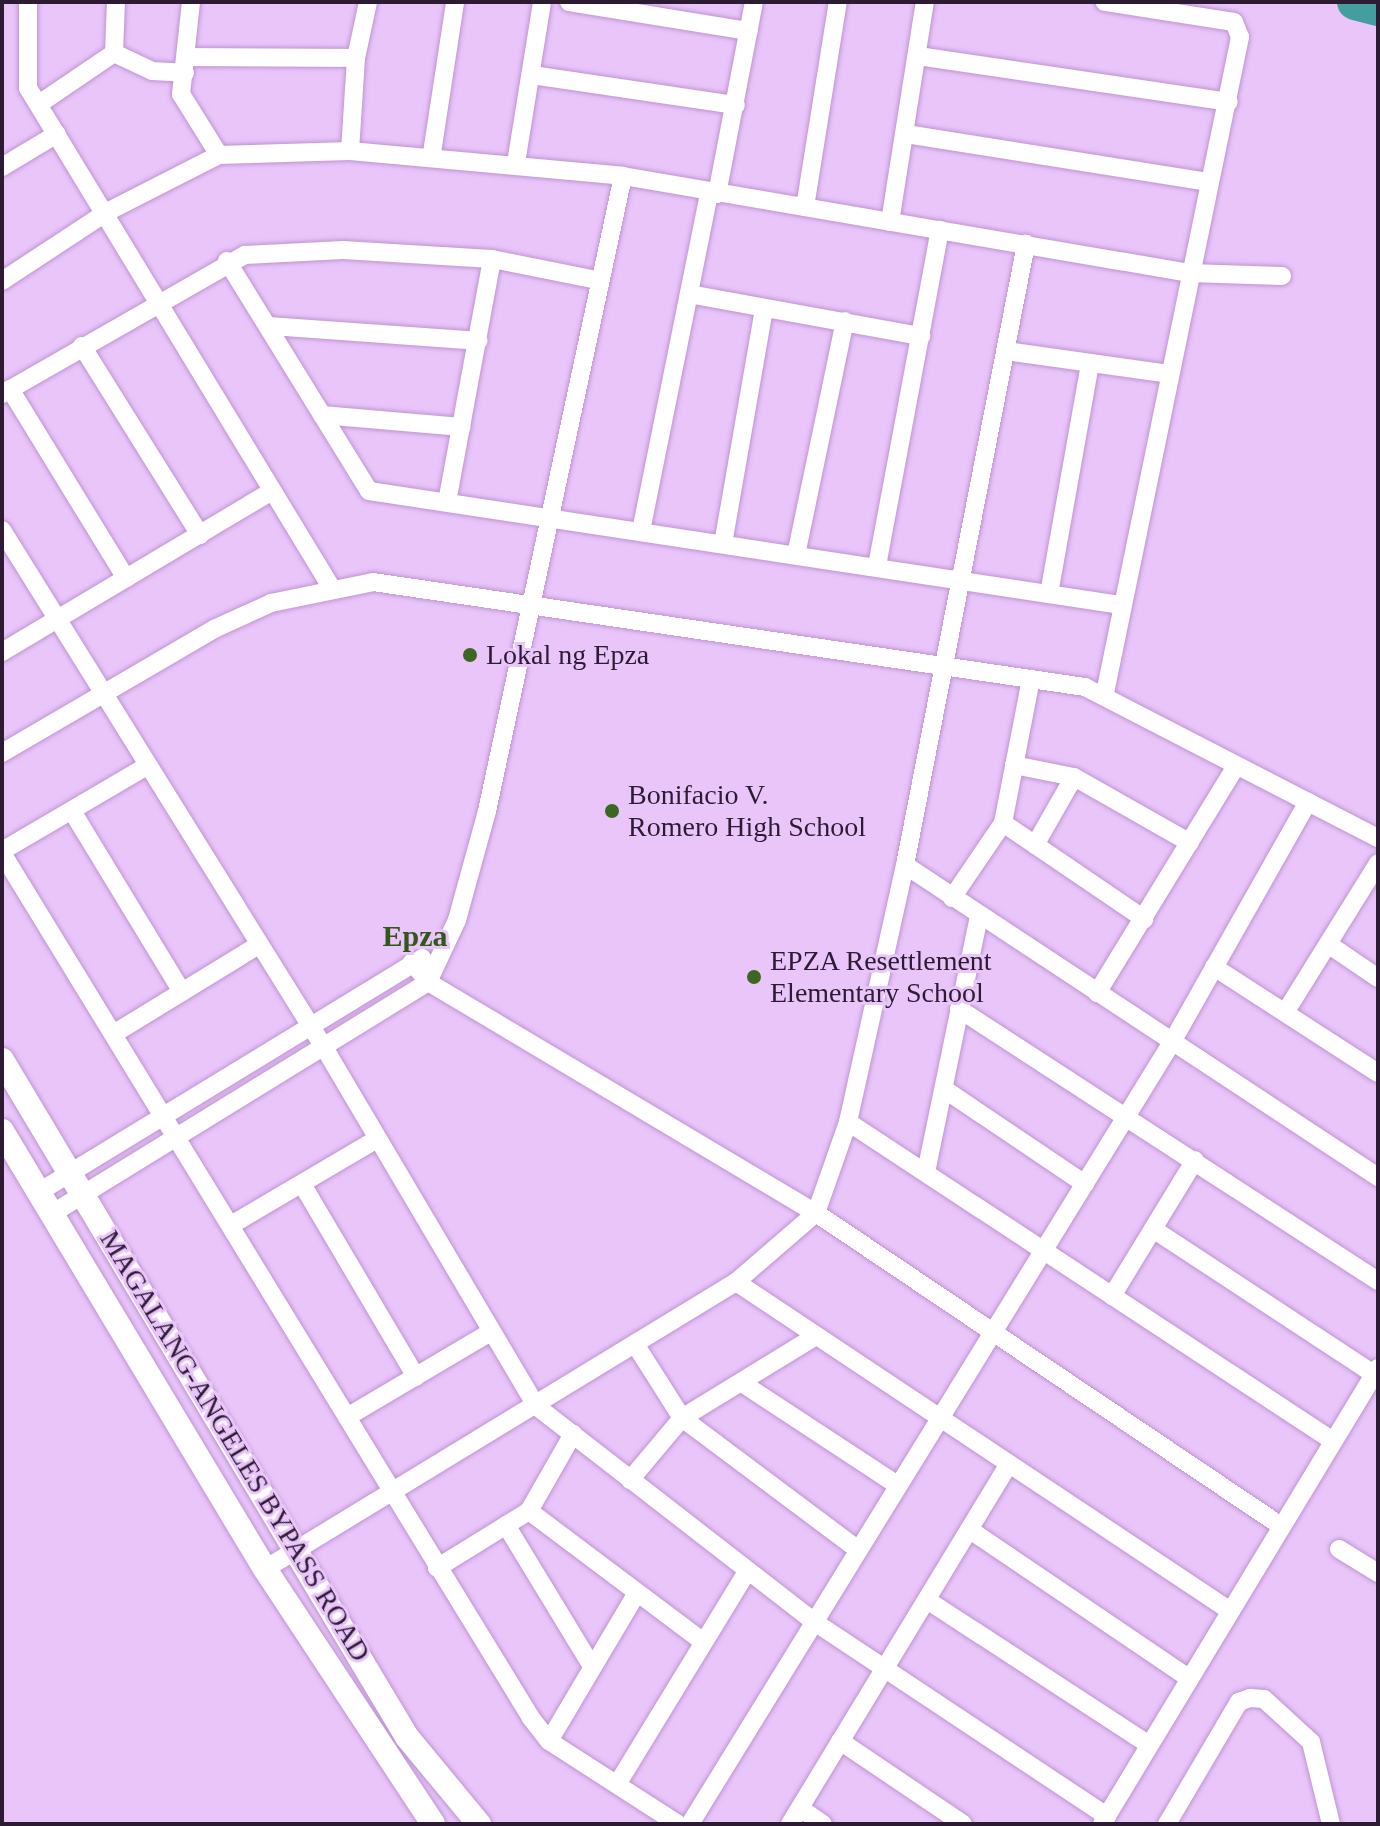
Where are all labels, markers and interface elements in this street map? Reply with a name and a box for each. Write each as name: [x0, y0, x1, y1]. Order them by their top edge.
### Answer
place label: Lokal ng Epza: [486, 638, 649, 672]
marker: Lokal ng Epza: [461, 646, 479, 664]
place label: Bonifacio V. Romero High School: [628, 778, 866, 844]
marker: Bonifacio V. Romero High School: [603, 802, 621, 820]
district label: Epza: [382, 918, 448, 954]
place label: EPZA Resettlement Elementary School: [770, 944, 993, 1010]
marker: EPZA Resettlement Elementary School: [745, 968, 763, 986]
street label: MAGALANG-ANGELES BYPASS ROAD: [93, 1224, 377, 1668]

